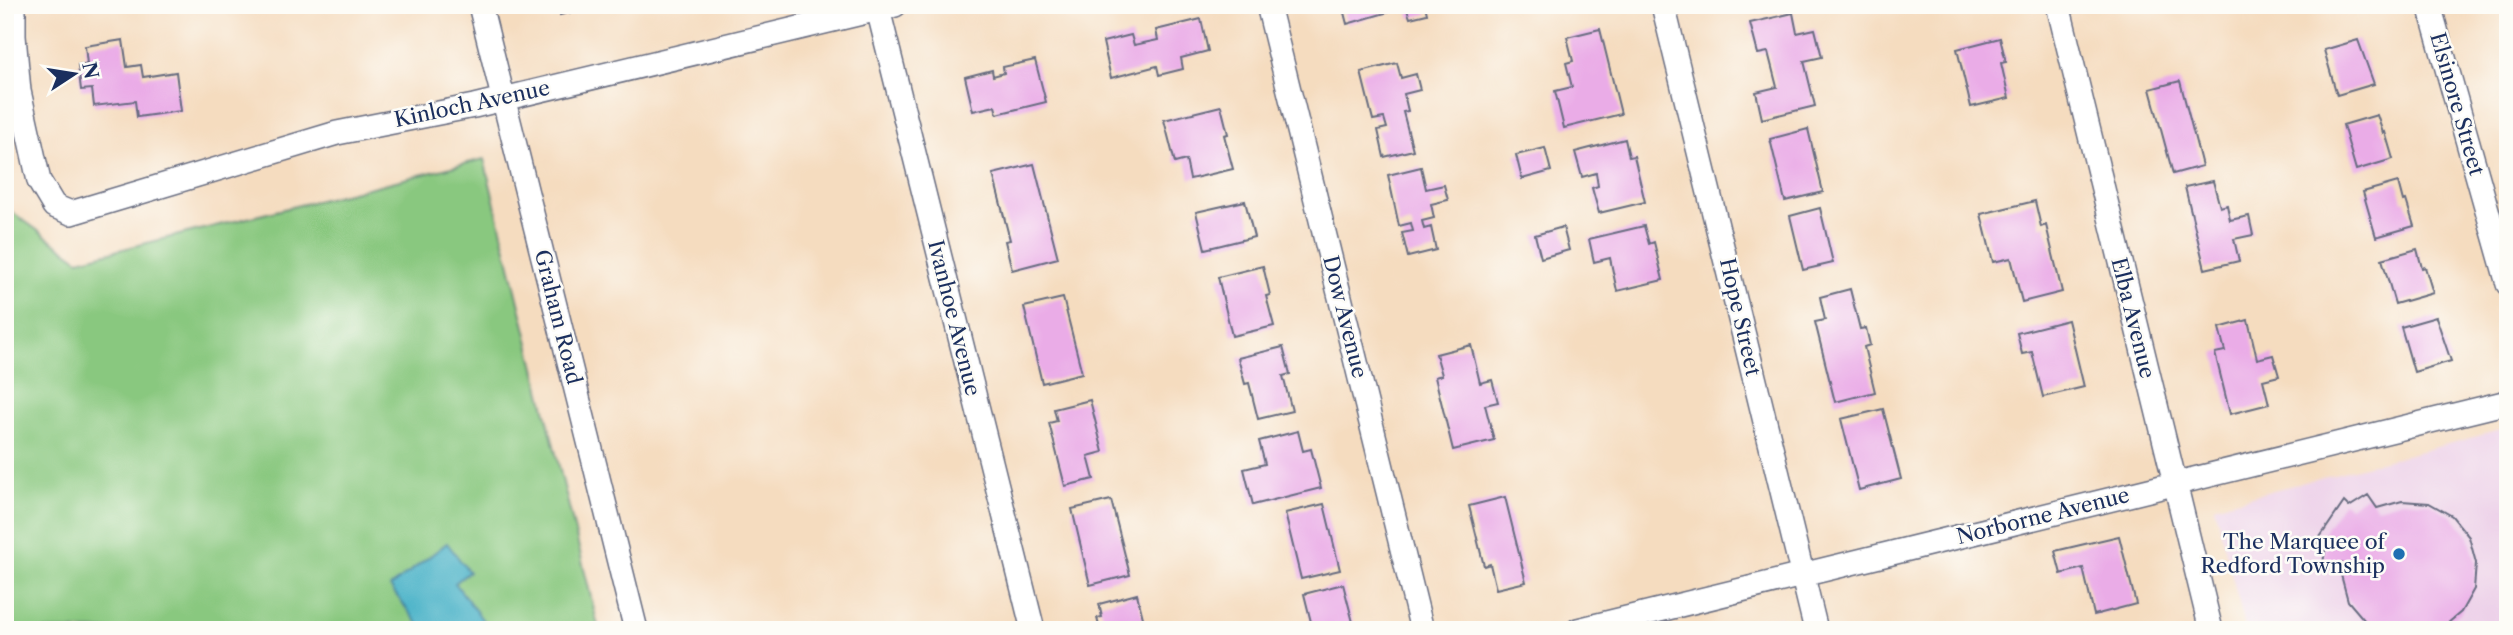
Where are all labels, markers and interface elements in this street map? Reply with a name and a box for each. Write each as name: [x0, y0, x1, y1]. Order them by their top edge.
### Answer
street label: Elsinore Street: [2425, 29, 2490, 179]
north arrow: [38, 38, 108, 108]
text: N: [77, 60, 103, 81]
street label: Kinloch Avenue: [392, 75, 552, 132]
street label: Ivanhoe Avenue: [923, 237, 986, 398]
street label: Graham Road: [530, 247, 587, 387]
street label: Dow Avenue: [1318, 253, 1373, 381]
street label: Elba Avenue: [2106, 255, 2161, 381]
street label: Hope Street: [1715, 256, 1766, 379]
street label: Norborne Avenue: [1954, 482, 2132, 549]
place label: The Marquee of Redford Township: [2201, 529, 2388, 578]
marker: The Marquee of Redford Township: [2391, 546, 2407, 562]

